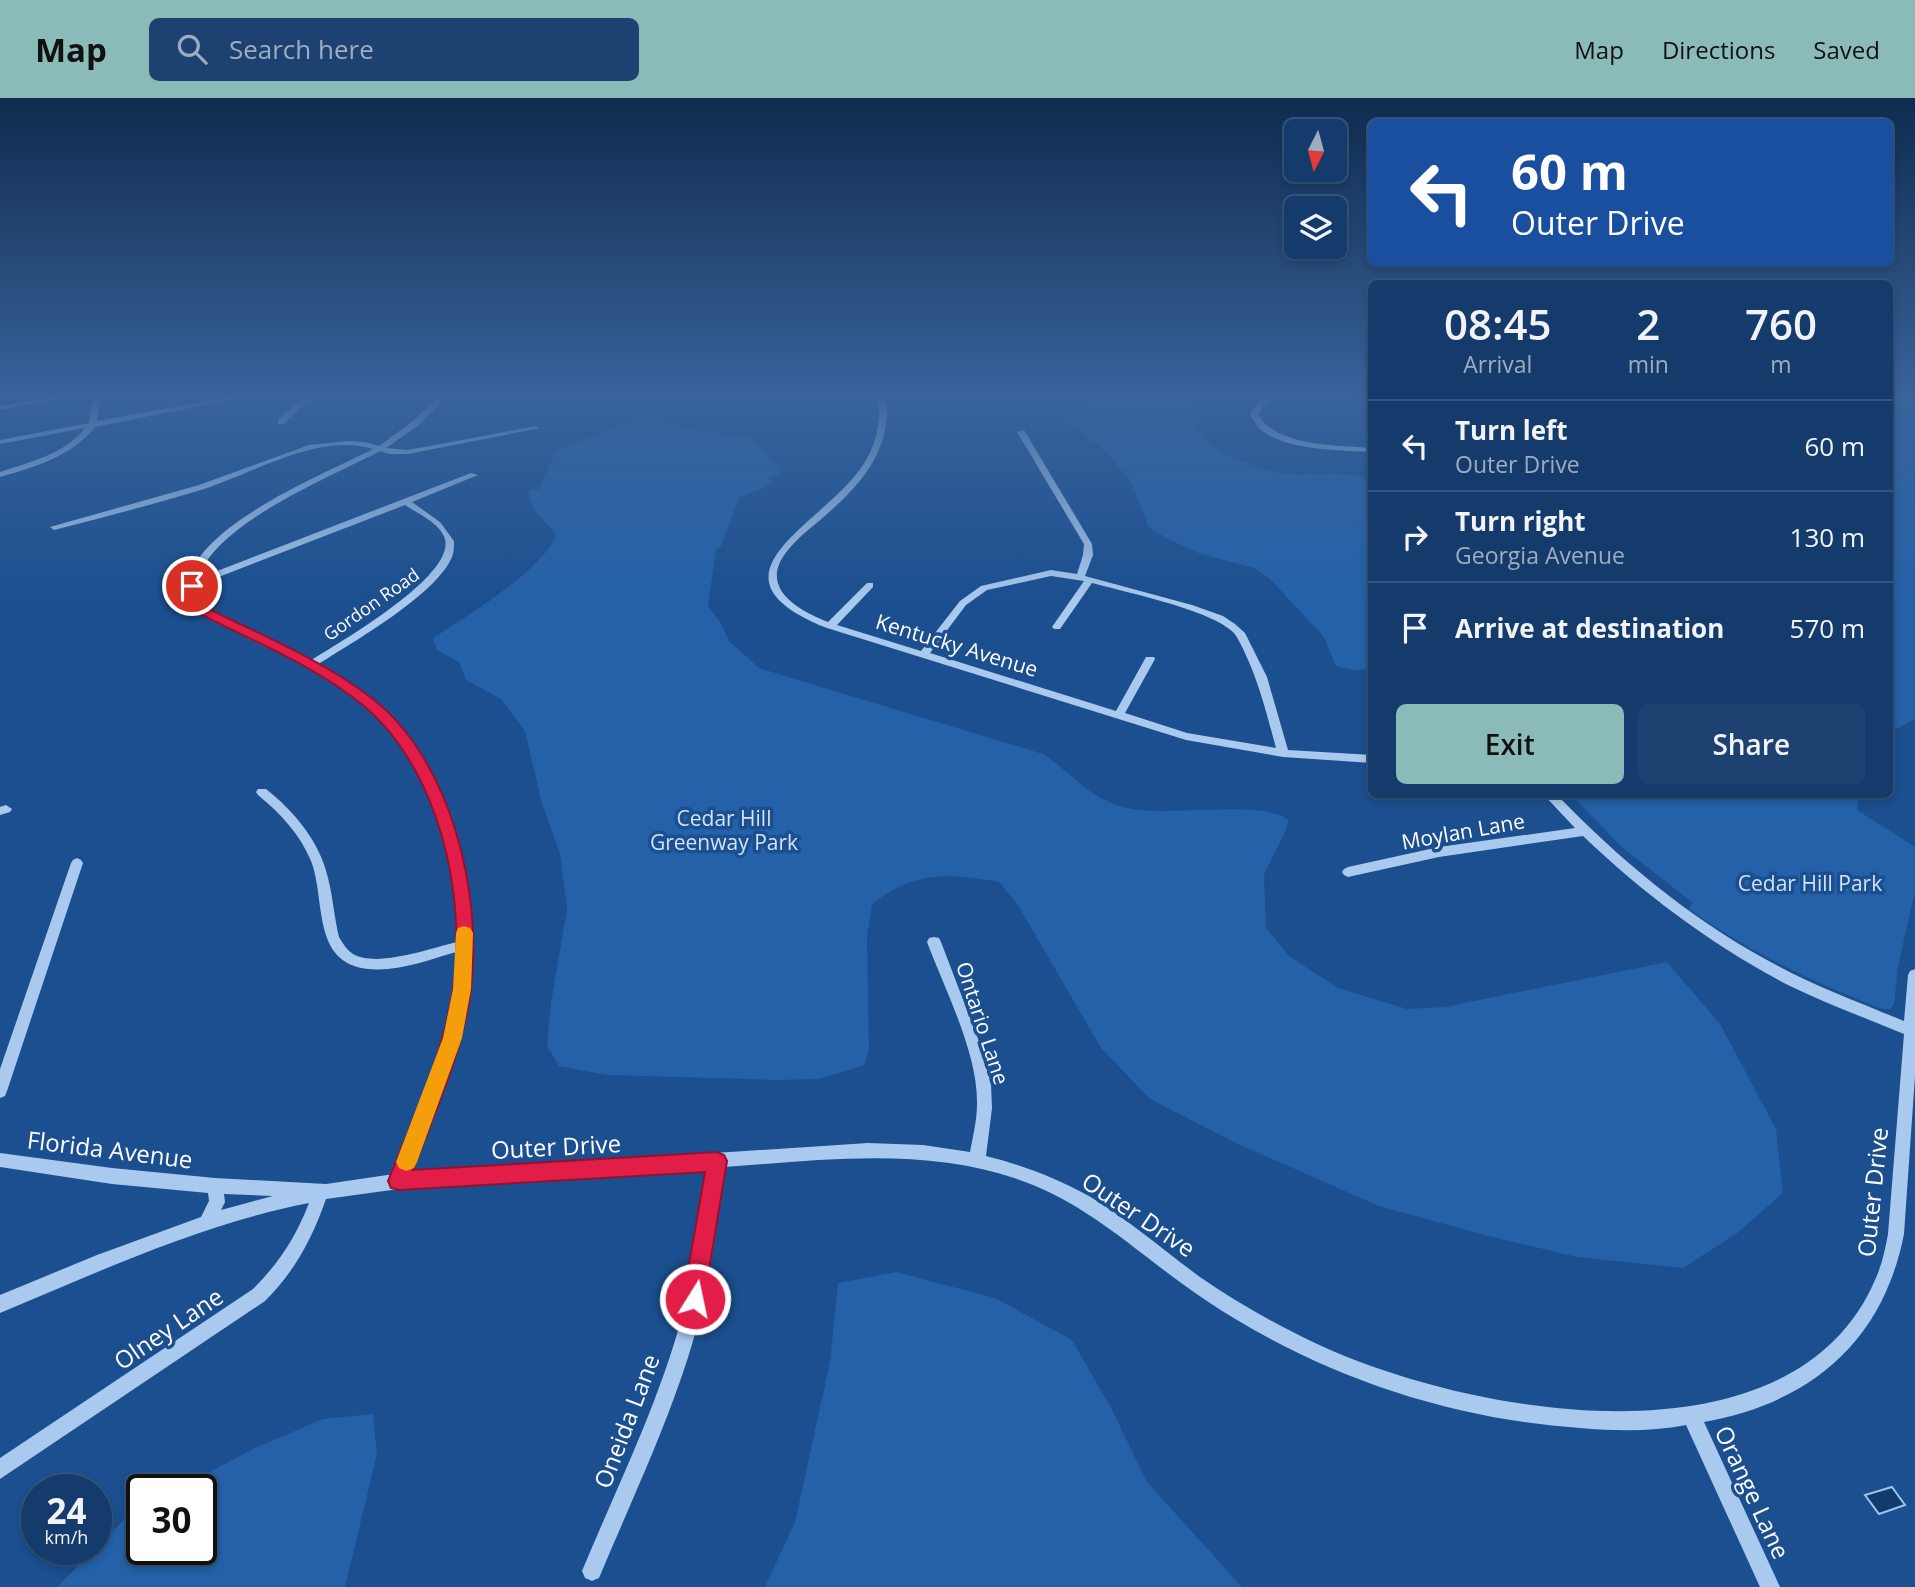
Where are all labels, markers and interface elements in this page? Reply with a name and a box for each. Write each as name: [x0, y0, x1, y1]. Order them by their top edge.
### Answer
search box: [149, 18, 639, 81]
text: Map: [35, 27, 107, 72]
icon: search: [173, 30, 211, 68]
text: Search here: [229, 31, 374, 67]
text: Map: [1574, 33, 1624, 66]
text: Directions: [1662, 33, 1775, 66]
text: Saved: [1813, 33, 1880, 66]
north arrow: [1284, 119, 1348, 182]
map controls: [1284, 119, 1347, 259]
text: 60 m: [1511, 138, 1628, 204]
icon: left: [1396, 147, 1487, 238]
button: layers: [1284, 196, 1347, 259]
text: Outer Drive: [1511, 201, 1685, 244]
text: 08:45: [1444, 295, 1552, 352]
text: 2: [1636, 295, 1660, 352]
text: 760: [1745, 295, 1817, 352]
text: Arrival: [1463, 348, 1532, 380]
text: min: [1628, 348, 1669, 380]
text: m: [1770, 348, 1792, 380]
text: Turn left: [1455, 412, 1567, 448]
icon: left: [1396, 427, 1434, 465]
text: 60 m: [1804, 428, 1865, 464]
text: Outer Drive: [1455, 448, 1580, 480]
text: Turn right: [1455, 503, 1586, 539]
icon: right: [1396, 518, 1434, 556]
text: 130 m: [1790, 519, 1865, 555]
text: Georgia Avenue: [1455, 539, 1625, 571]
pin: [162, 556, 222, 616]
street label: Gordon Road: [318, 562, 424, 646]
icon: arrive: [173, 567, 211, 605]
street label: Kentucky Avenue: [873, 607, 1041, 683]
icon: arrive: [1396, 609, 1434, 647]
text: Arrive at destination: [1455, 610, 1724, 646]
text: 570 m: [1790, 610, 1865, 646]
button: Exit: [1396, 704, 1624, 784]
button: Share: [1638, 704, 1865, 784]
park label: Cedar Hill Greenway Park: [650, 804, 798, 856]
street label: Moylan Lane: [1399, 806, 1527, 856]
park label: Cedar Hill Park: [1738, 869, 1882, 897]
street label: Ontario Lane: [950, 958, 1016, 1088]
street label: Florida Avenue: [25, 1122, 195, 1176]
street label: Outer Drive: [490, 1126, 622, 1166]
street label: Outer Drive: [1849, 1126, 1895, 1258]
street label: Outer Drive: [1076, 1164, 1202, 1264]
position arrow: [658, 1262, 732, 1336]
street label: Olney Lane: [107, 1279, 229, 1377]
street label: Oneida Lane: [585, 1349, 667, 1493]
street label: Orange Lane: [1708, 1420, 1798, 1564]
speed limit sign: 30: [126, 1474, 217, 1565]
text: 24: [46, 1487, 87, 1534]
text: km/h: [45, 1525, 88, 1549]

